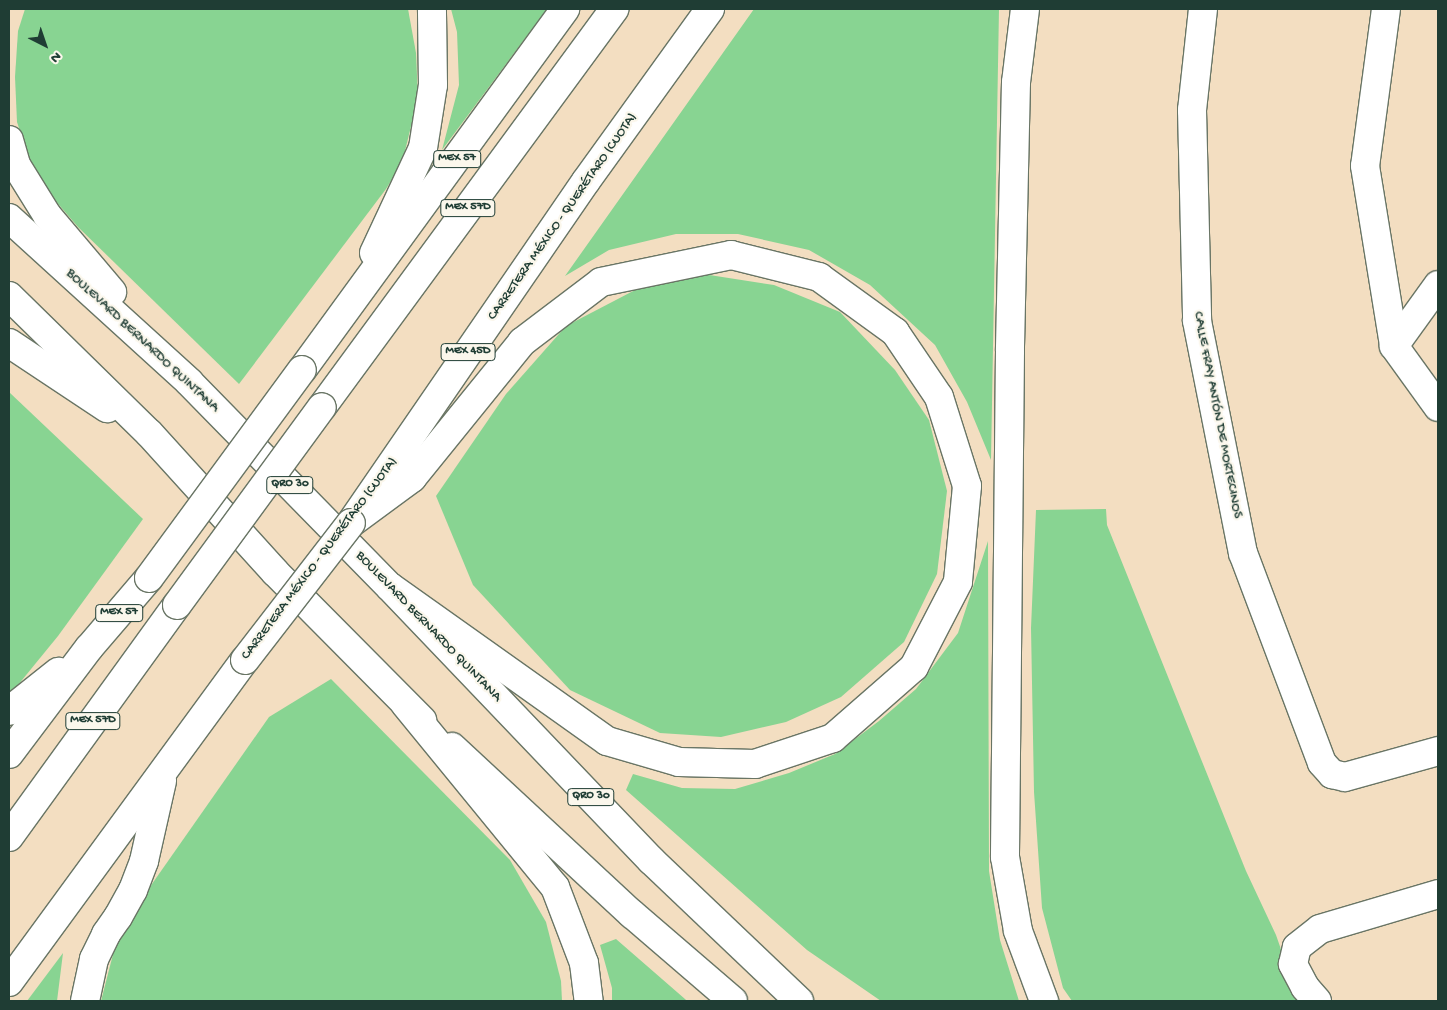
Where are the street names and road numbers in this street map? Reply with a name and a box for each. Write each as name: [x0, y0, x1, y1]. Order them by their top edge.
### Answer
street label: CARRETERA MÉXICO - QUERÉTARO (CUOTA): [485, 110, 641, 324]
road number: MEX 57: [432, 150, 482, 168]
road number: MEX 57D: [439, 198, 497, 218]
street label: BOULEVARD BERNARDO QUINTANA: [62, 266, 222, 416]
street label: CALLE FRAY ANTÓN DE MORTECINOS: [1189, 310, 1245, 520]
road number: MEX 45D: [440, 342, 496, 362]
street label: CARRETERA MÉXICO - QUERÉTARO (CUOTA): [238, 454, 402, 664]
road number: QRO 30: [266, 476, 314, 494]
street label: BOULEVARD BERNARDO QUINTANA: [351, 548, 505, 706]
road number: MEX 57: [94, 604, 144, 622]
road number: MEX 57D: [64, 711, 122, 730]
road number: QRO 30: [567, 788, 615, 806]

